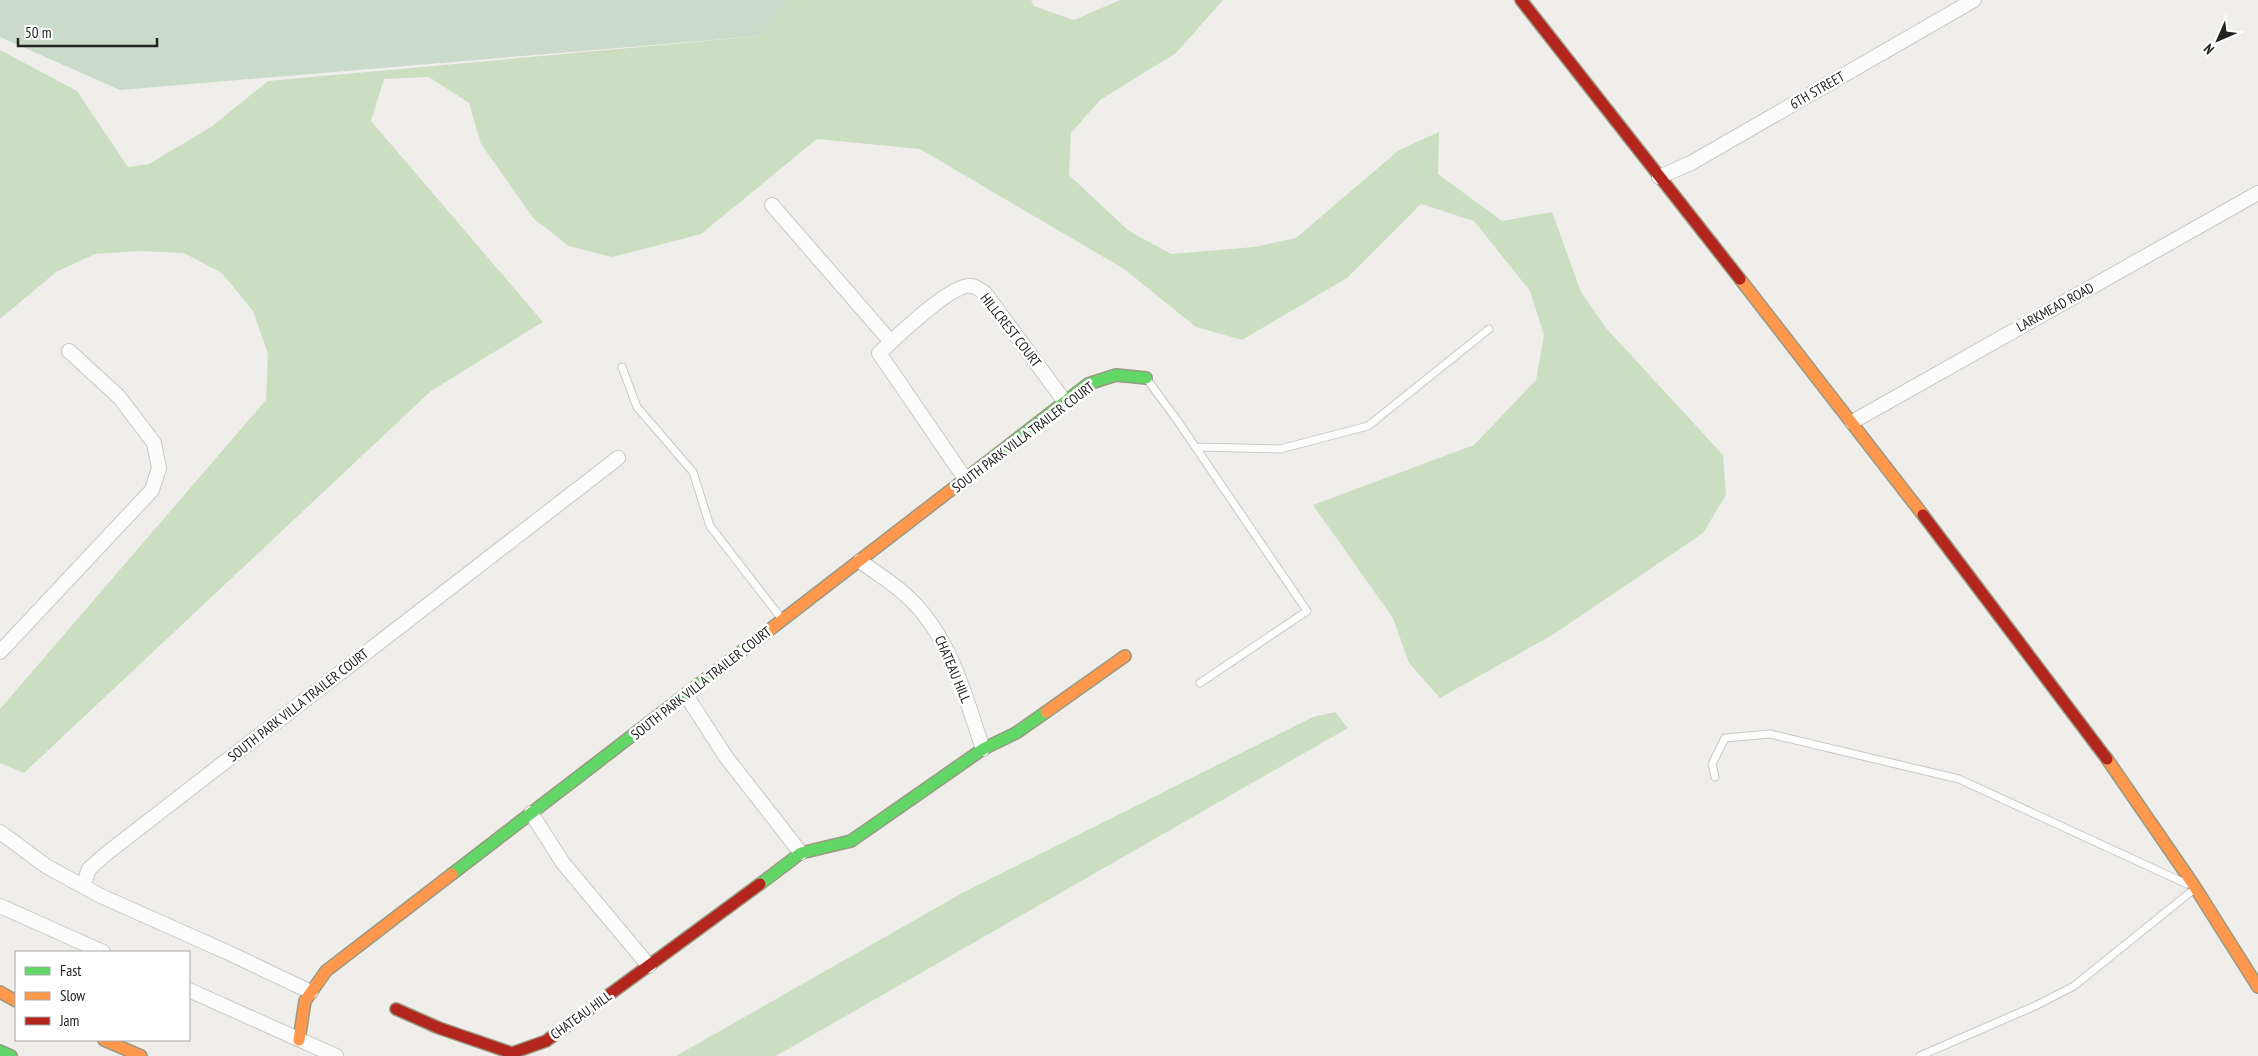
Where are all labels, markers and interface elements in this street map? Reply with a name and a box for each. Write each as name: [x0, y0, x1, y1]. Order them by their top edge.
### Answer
scale bar: [18, 15, 156, 47]
north arrow: [2193, 15, 2243, 65]
text: 50 m: [25, 23, 51, 42]
text: N: [2200, 40, 2218, 58]
street label: 6TH STREET: [1786, 67, 1848, 113]
street label: LARKMEAD ROAD: [2013, 278, 2097, 336]
street label: HILLCREST COURT: [977, 289, 1046, 371]
street label: SOUTH PARK VILLA TRAILER COURT: [948, 377, 1098, 496]
street label: SOUTH PARK VILLA TRAILER COURT: [627, 622, 775, 743]
street label: CHATEAU HILL: [931, 633, 975, 706]
street label: SOUTH PARK VILLA TRAILER COURT: [224, 644, 372, 765]
legend: [15, 951, 190, 1041]
text: Fast: [60, 961, 81, 980]
text: Slow: [60, 986, 85, 1005]
street label: CHATEAU HILL: [547, 987, 615, 1043]
text: Jam: [59, 1011, 79, 1030]

